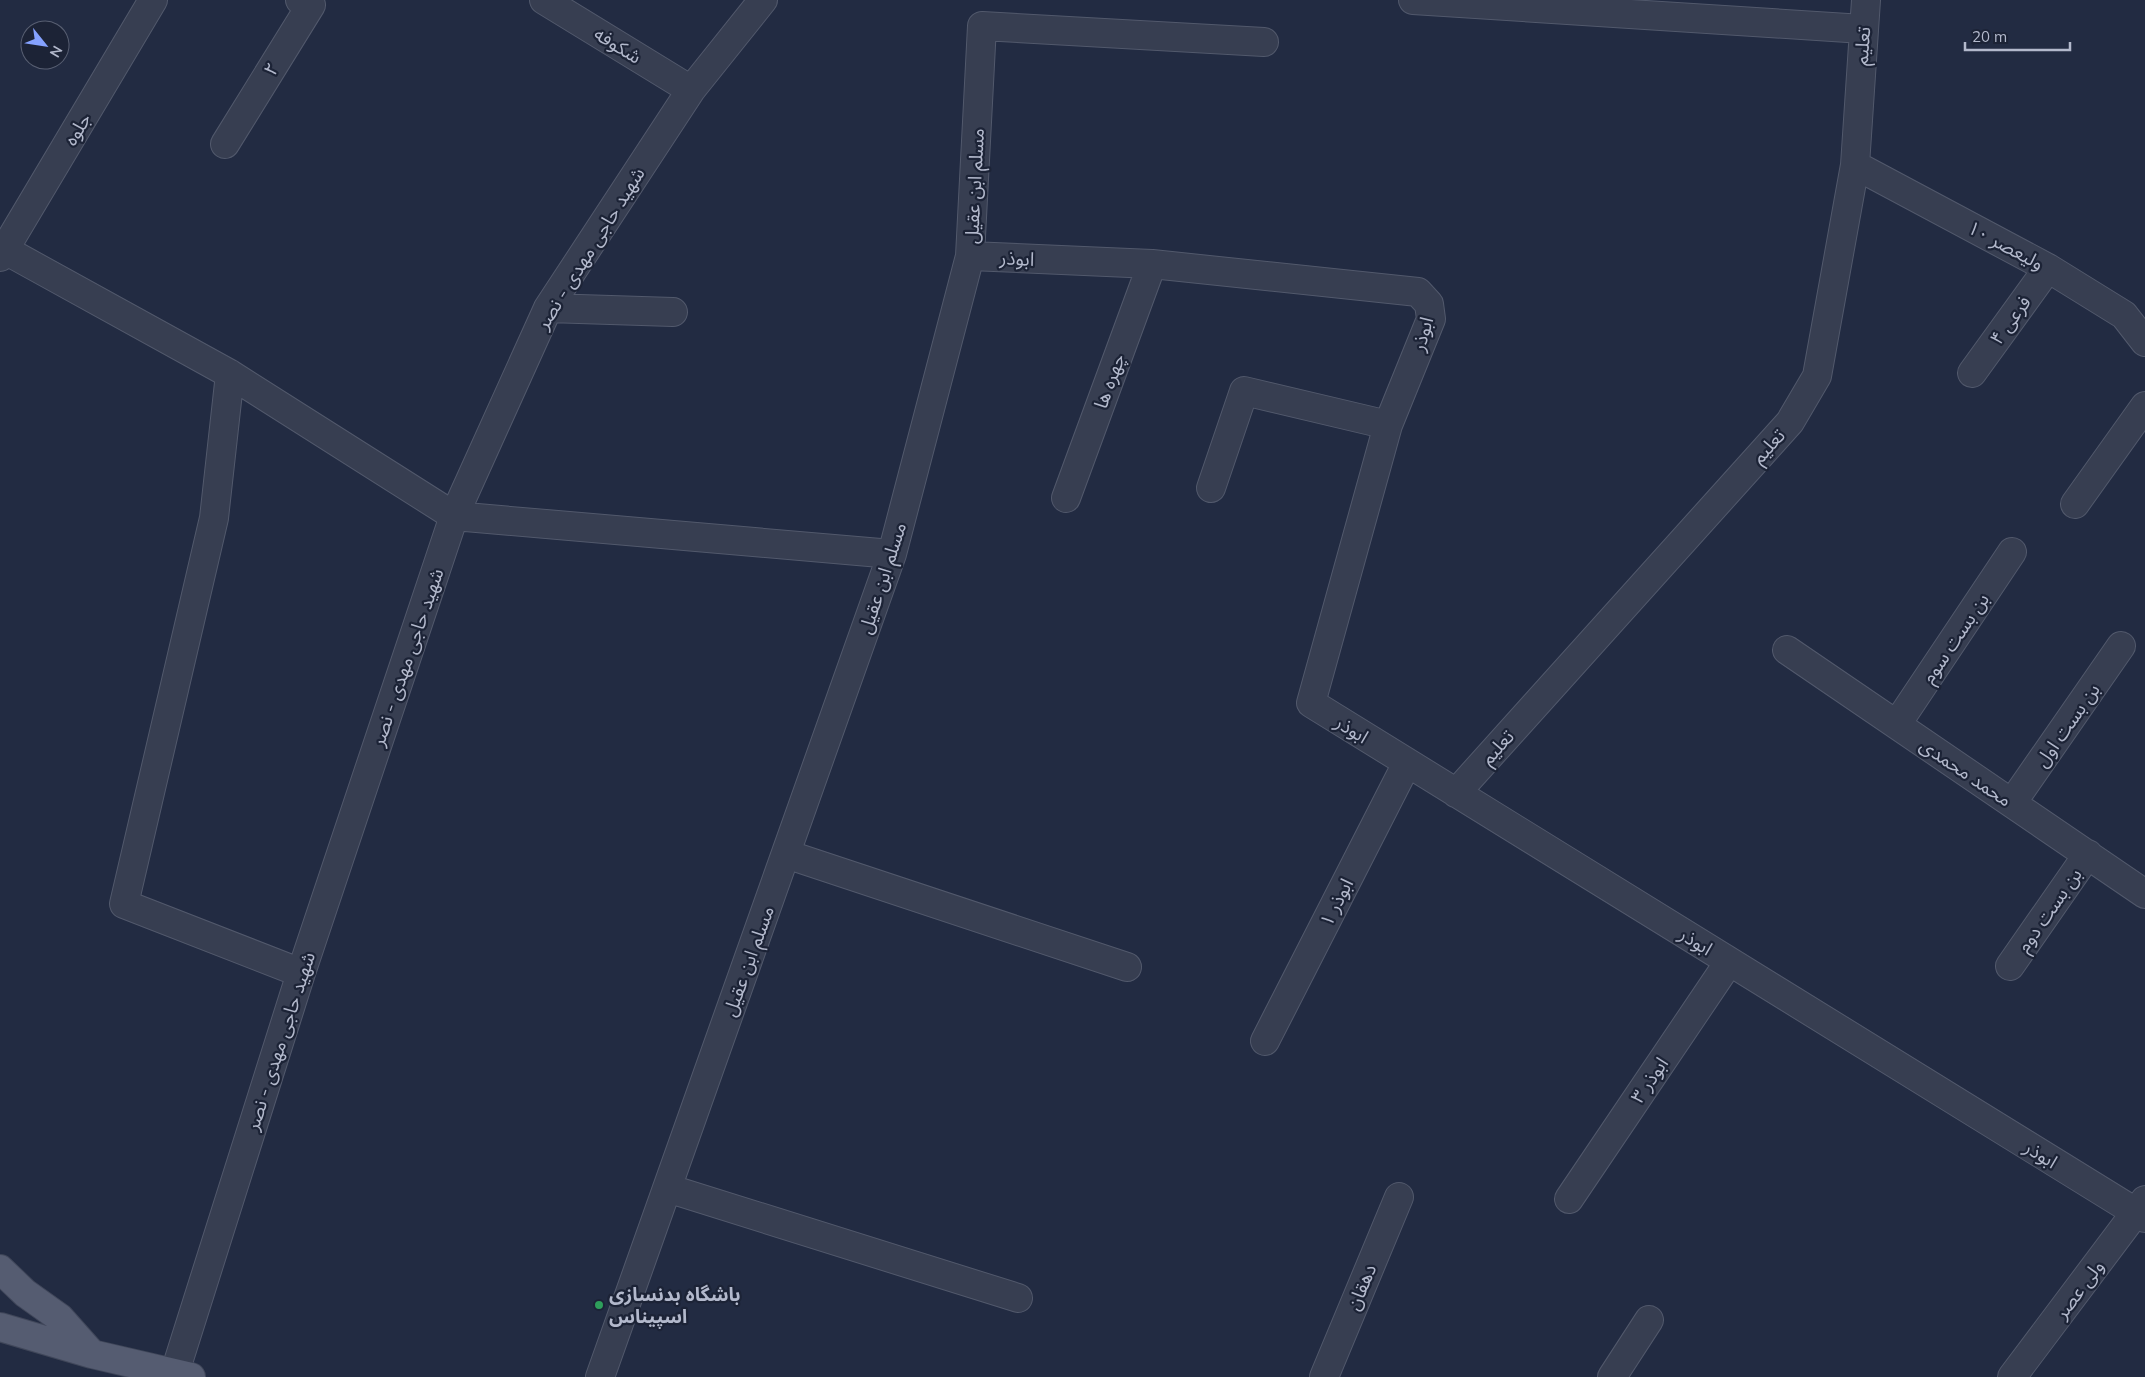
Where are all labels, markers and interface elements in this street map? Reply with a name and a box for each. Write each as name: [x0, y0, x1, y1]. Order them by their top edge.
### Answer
north arrow: [20, 20, 70, 70]
scale bar: [1965, 20, 2070, 52]
street label: شکوفه: [590, 21, 646, 69]
street label: تعلیم: [1849, 26, 1878, 67]
text: 20 m: [1972, 27, 2007, 46]
text: N: [46, 42, 67, 61]
street label: ۲: [258, 58, 284, 80]
street label: جلوه: [58, 108, 96, 150]
street label: مسلم ابن عقیل: [959, 128, 992, 245]
street label: شهید حاجی مهدی - نصر: [530, 163, 650, 334]
street label: ۱۰ ولیعصر: [1964, 215, 2048, 275]
street label: ابوذر: [998, 245, 1035, 271]
street label: فرعی ۴: [1984, 291, 2036, 349]
street label: ابوذر: [1405, 314, 1438, 355]
street label: چهره ها: [1088, 350, 1131, 412]
street label: تعلیم: [1746, 423, 1792, 471]
street label: مسلم ابن عقیل: [853, 519, 914, 638]
street label: شهید حاجی مهدی - نصر: [365, 565, 449, 750]
street label: بن بست سوم: [1916, 588, 1997, 689]
street label: بن بست اول: [2029, 678, 2105, 772]
street label: ابوذر: [1330, 709, 1373, 748]
street label: تعلیم: [1475, 724, 1521, 772]
street label: محمد محمدی: [1915, 732, 2017, 812]
street label: بن بست دوم: [2011, 863, 2089, 959]
street label: ابوذر ۱: [1314, 874, 1358, 930]
street label: مسلم ابن عقیل: [717, 902, 782, 1021]
street label: ابوذر: [1674, 921, 1717, 960]
street label: شهید حاجی مهدی - نصر: [239, 949, 320, 1134]
street label: ابوذر ۳: [1625, 1052, 1673, 1108]
street label: ابوذر: [2019, 1134, 2062, 1173]
street label: ولی عصر: [2049, 1255, 2109, 1324]
street label: دهقان: [1341, 1260, 1381, 1314]
place label: باشگاه بدنسازی اسپیناس: [609, 1282, 741, 1329]
marker: باشگاه بدنسازی اسپیناس: [593, 1299, 605, 1311]

